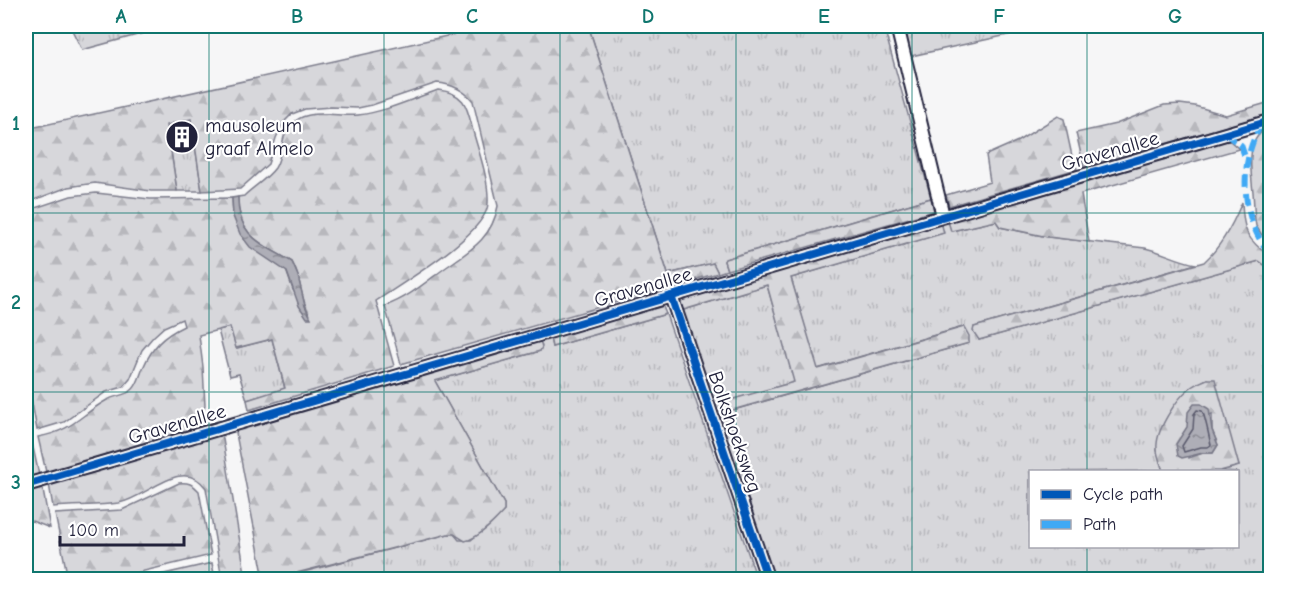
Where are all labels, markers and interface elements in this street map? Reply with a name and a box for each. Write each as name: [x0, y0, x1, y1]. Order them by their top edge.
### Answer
text: A: [115, 5, 127, 28]
text: B: [291, 5, 303, 28]
text: C: [466, 5, 478, 28]
text: D: [642, 5, 654, 28]
text: E: [818, 5, 830, 28]
text: F: [993, 5, 1005, 28]
text: G: [1168, 5, 1182, 28]
text: 1: [12, 112, 20, 135]
place label: mausoleum graaf Almelo: [205, 114, 314, 160]
building icon: mausoleum graaf Almelo: [164, 119, 200, 155]
street label: Gravenallee: [1059, 126, 1161, 176]
street label: Gravenallee: [592, 262, 694, 312]
text: 2: [11, 291, 21, 314]
street label: Bolkshoeksweg: [703, 368, 767, 496]
street label: Gravenallee: [126, 399, 228, 449]
legend: [1029, 470, 1239, 548]
text: 3: [11, 471, 21, 494]
text: Cycle path: [1083, 484, 1163, 505]
scale bar: [60, 509, 184, 547]
text: Path: [1083, 514, 1116, 535]
text: 100 m: [69, 520, 119, 541]

